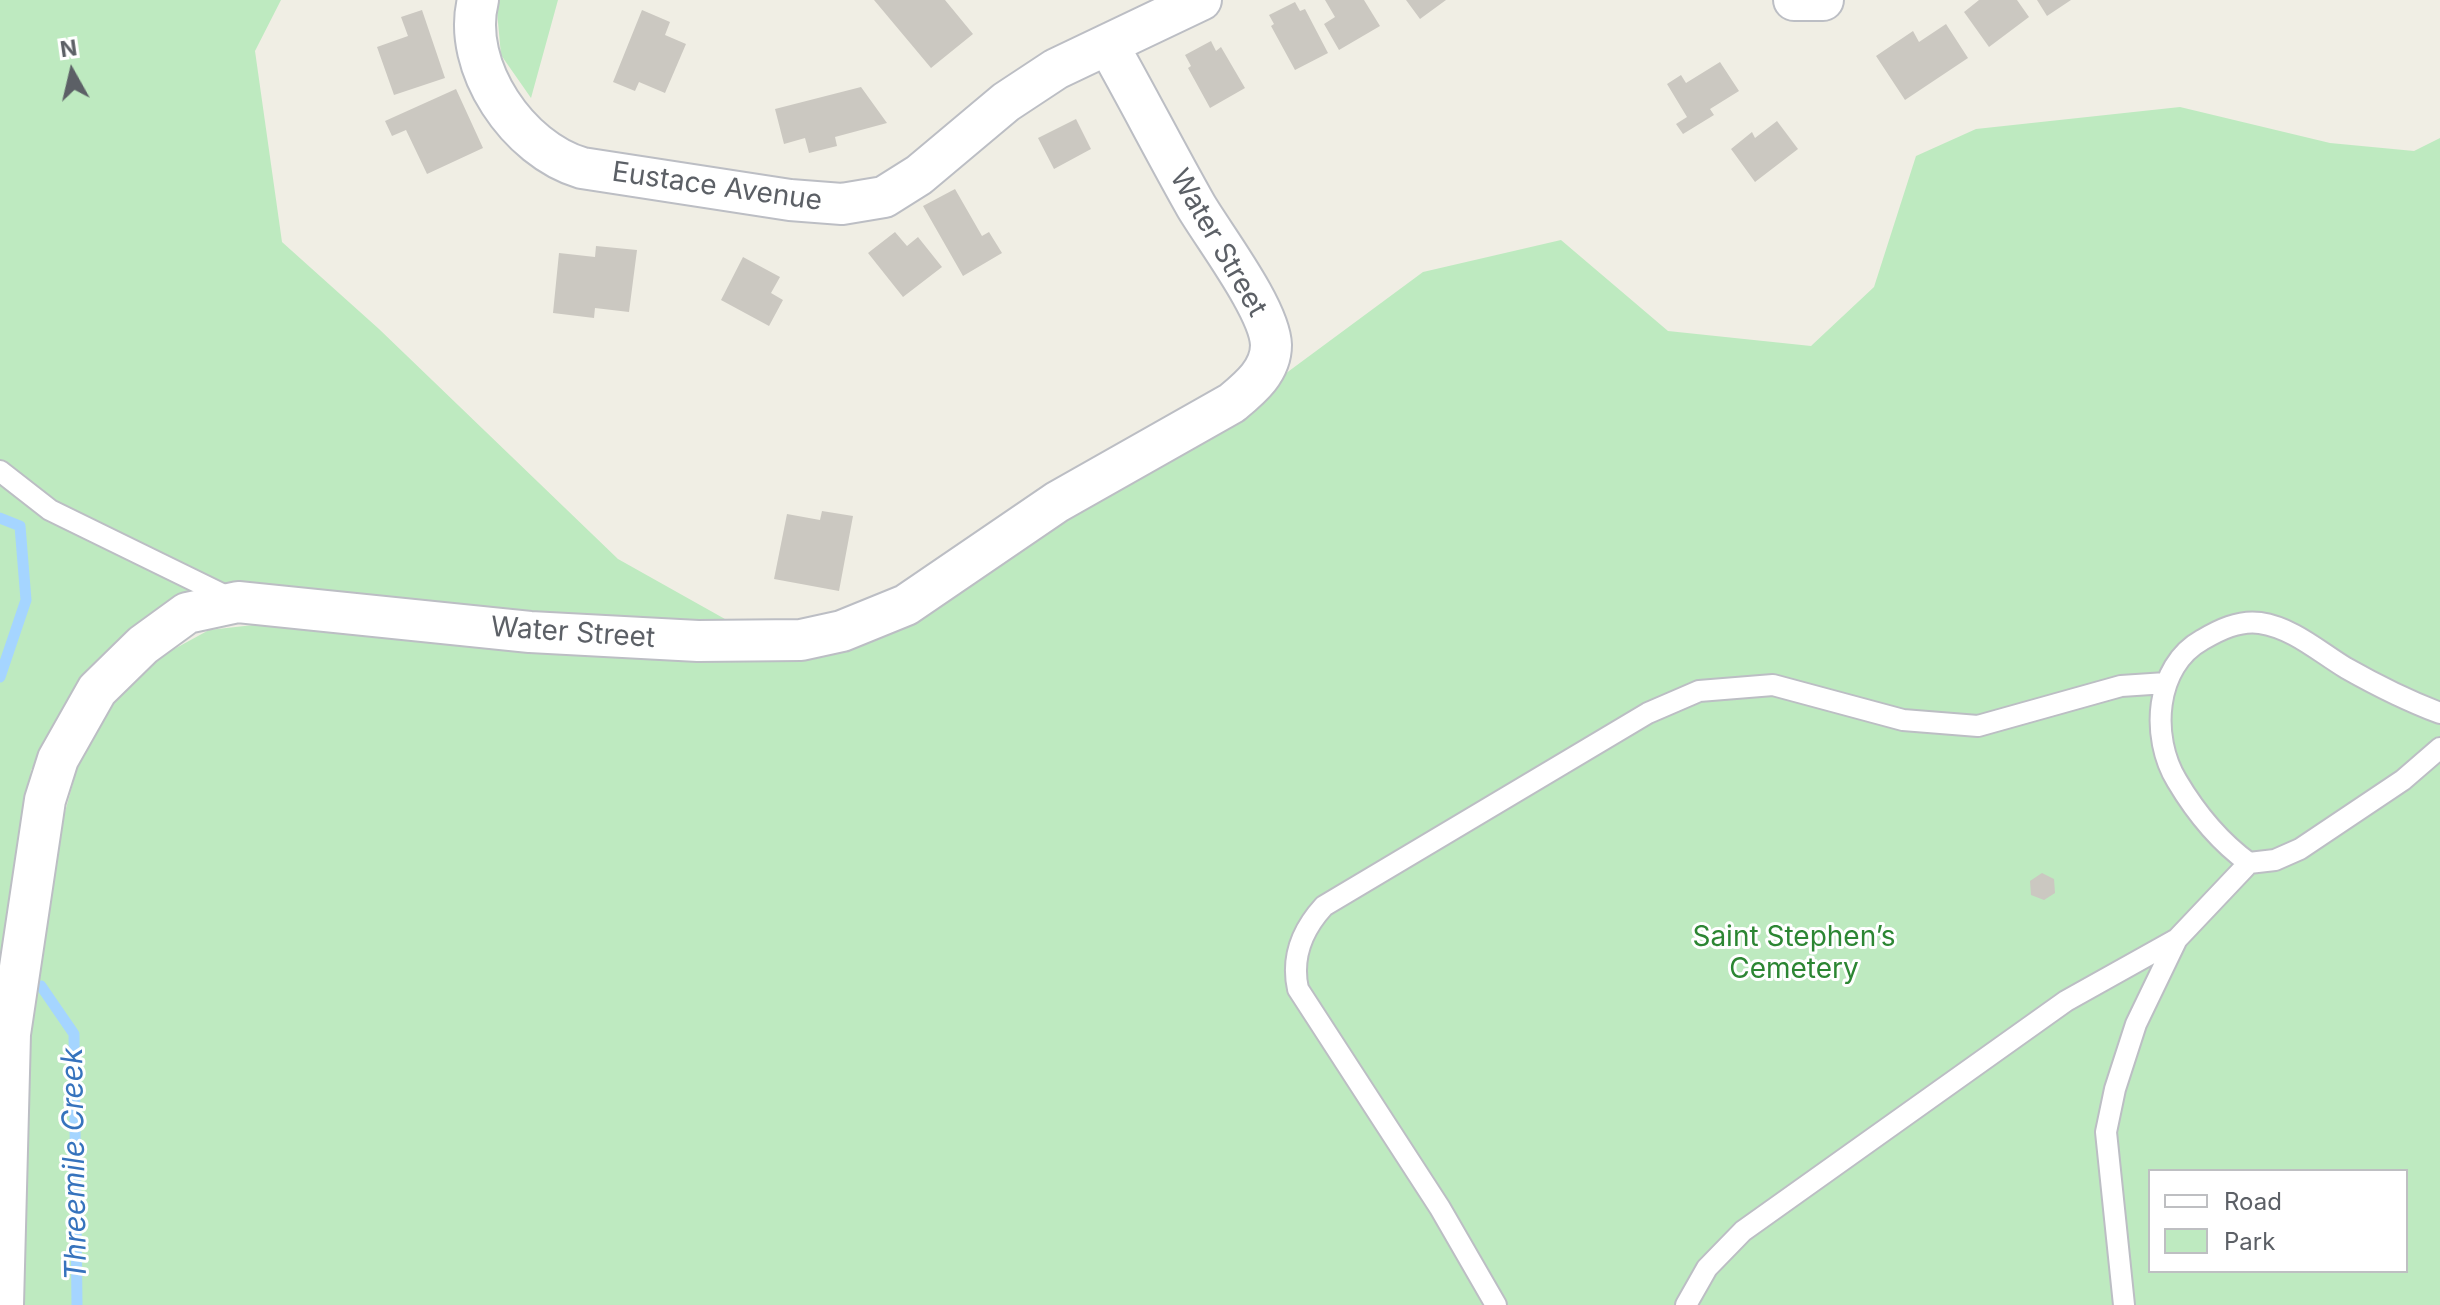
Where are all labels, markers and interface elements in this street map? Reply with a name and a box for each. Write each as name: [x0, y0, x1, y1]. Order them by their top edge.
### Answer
north arrow: [32, 32, 112, 112]
text: N: [59, 34, 79, 62]
street label: Eustace Avenue: [610, 156, 824, 218]
street label: Water Street: [1162, 163, 1274, 323]
street label: Water Street: [490, 611, 656, 655]
park label: Saint Stephen’s Cemetery: [1692, 921, 1896, 987]
water label: Threemile Creek: [55, 1047, 95, 1281]
legend: [2148, 1169, 2408, 1273]
text: Road: [2224, 1187, 2282, 1216]
text: Park: [2224, 1227, 2275, 1256]

